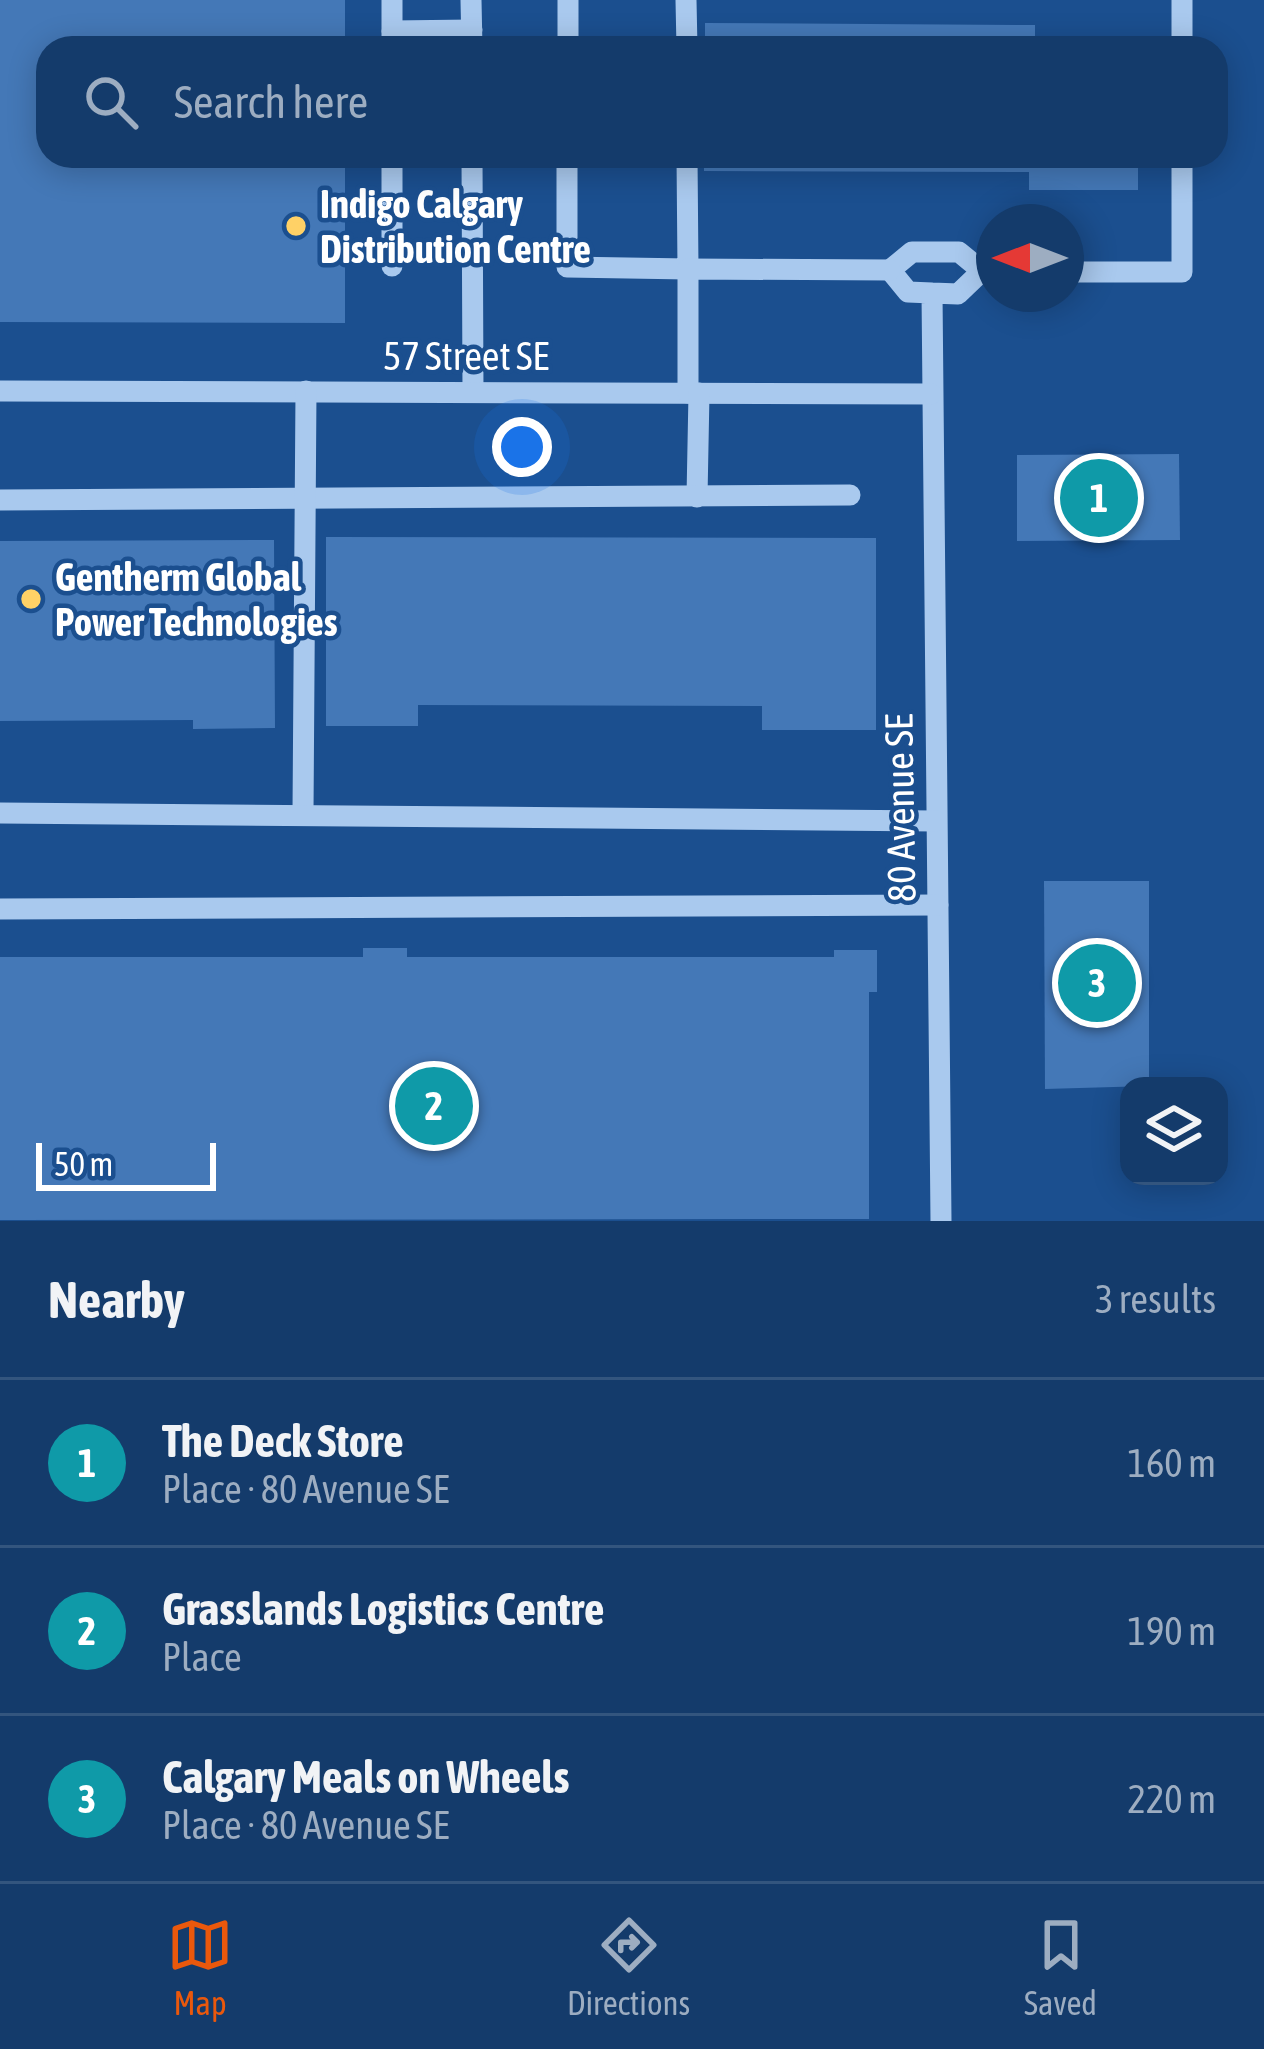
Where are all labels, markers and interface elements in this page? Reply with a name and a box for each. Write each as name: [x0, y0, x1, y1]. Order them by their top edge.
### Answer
search box: [36, 36, 1228, 168]
icon: search: [78, 69, 144, 135]
text: Search here: [174, 76, 368, 128]
place label: Indigo Calgary Distribution Centre: [320, 182, 591, 271]
north arrow: [976, 204, 1084, 312]
marker: Indigo Calgary Distribution Centre: [283, 213, 309, 239]
street label: 57 Street SE: [383, 334, 549, 378]
your location: [492, 417, 552, 477]
pin: 1: [1060, 453, 1138, 543]
place label: Gentherm Global Power Technologies: [55, 555, 338, 644]
marker: Gentherm Global Power Technologies: [18, 586, 44, 612]
street label: 80 Avenue SE: [876, 713, 924, 903]
pin: 3: [1058, 938, 1136, 1028]
pin: 2: [395, 1061, 473, 1151]
map controls: [1120, 1077, 1228, 1185]
button: layers: [1120, 1077, 1228, 1185]
scale bar: [36, 1137, 216, 1190]
text: 50 m: [54, 1145, 113, 1183]
text: Nearby: [48, 1270, 185, 1329]
text: 3 results: [1095, 1277, 1216, 1321]
text: The Deck Store: [162, 1415, 404, 1467]
text: 1: [78, 1441, 96, 1485]
text: 160 m: [1128, 1441, 1216, 1485]
text: Place · 80 Avenue SE: [162, 1467, 449, 1511]
text: Grasslands Logistics Centre: [162, 1583, 604, 1635]
text: 2: [78, 1609, 96, 1653]
text: 190 m: [1128, 1609, 1216, 1653]
text: Place: [162, 1635, 242, 1679]
text: Calgary Meals on Wheels: [162, 1751, 569, 1803]
text: 3: [78, 1777, 96, 1821]
text: 220 m: [1128, 1777, 1216, 1821]
text: Place · 80 Avenue SE: [162, 1803, 449, 1847]
tab: Map: [167, 1912, 233, 2022]
tab: Directions: [567, 1912, 690, 2022]
tab: Saved: [1024, 1912, 1097, 2022]

